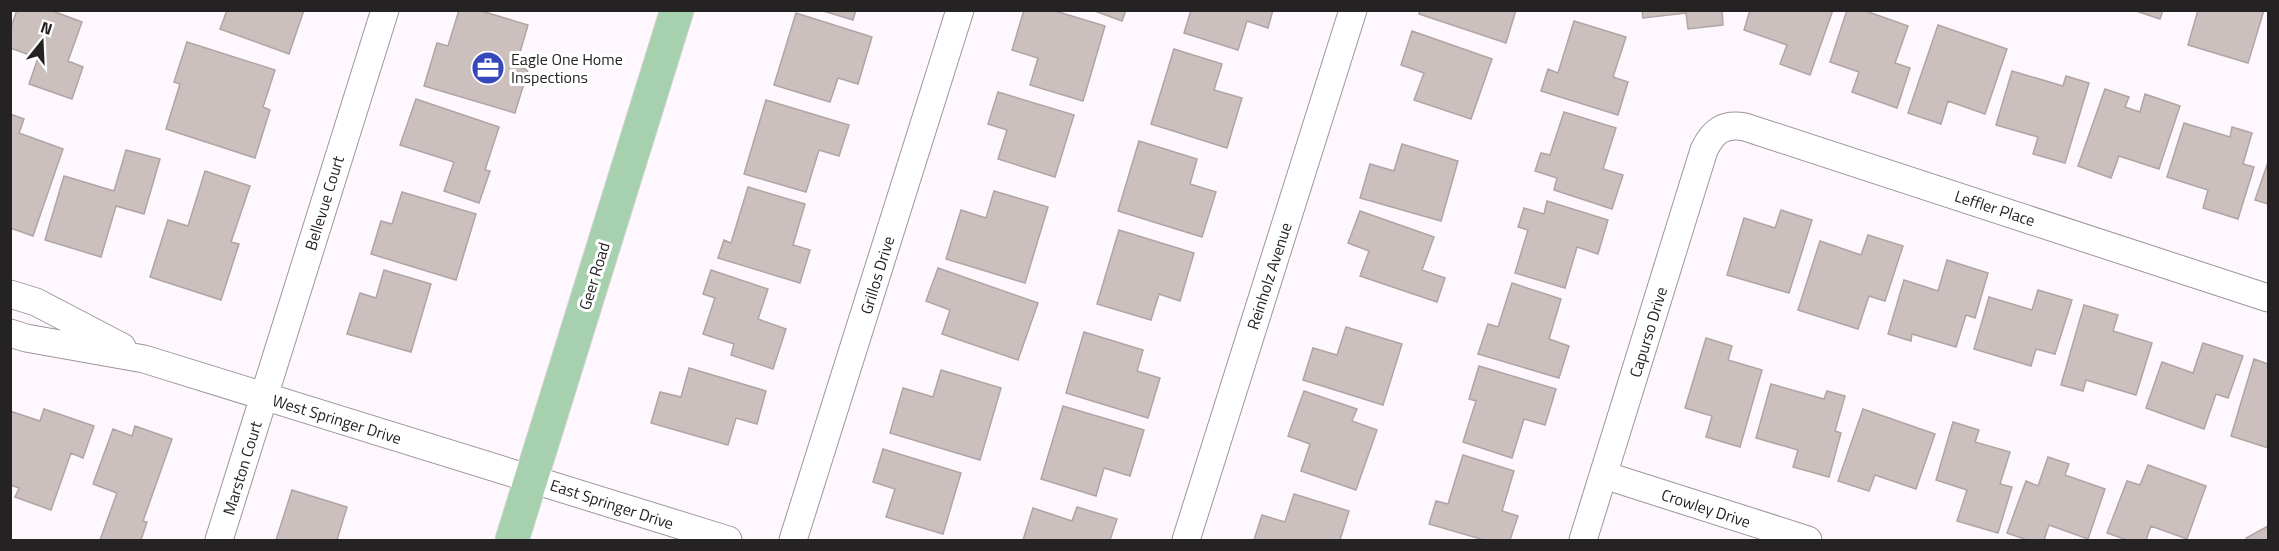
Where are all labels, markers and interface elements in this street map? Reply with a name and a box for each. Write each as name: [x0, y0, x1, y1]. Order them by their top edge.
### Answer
north arrow: [12, 12, 72, 72]
text: N: [38, 15, 56, 41]
place label: Eagle One Home Inspections: [511, 47, 623, 89]
office icon: Eagle One Home Inspections: [470, 50, 506, 86]
street label: Bellevue Court: [298, 152, 350, 253]
street label: Leffler Place: [1952, 184, 2038, 232]
street label: Reinholz Avenue: [1240, 219, 1298, 333]
street label: Grillos Drive: [854, 233, 900, 317]
street label: Geer Road: [572, 239, 616, 313]
street label: Capurso Drive: [1623, 284, 1673, 380]
street label: West Springer Drive: [270, 388, 404, 450]
street label: Marston Court: [216, 418, 268, 518]
street label: East Springer Drive: [547, 473, 677, 535]
street label: Crowley Drive: [1658, 482, 1754, 534]

